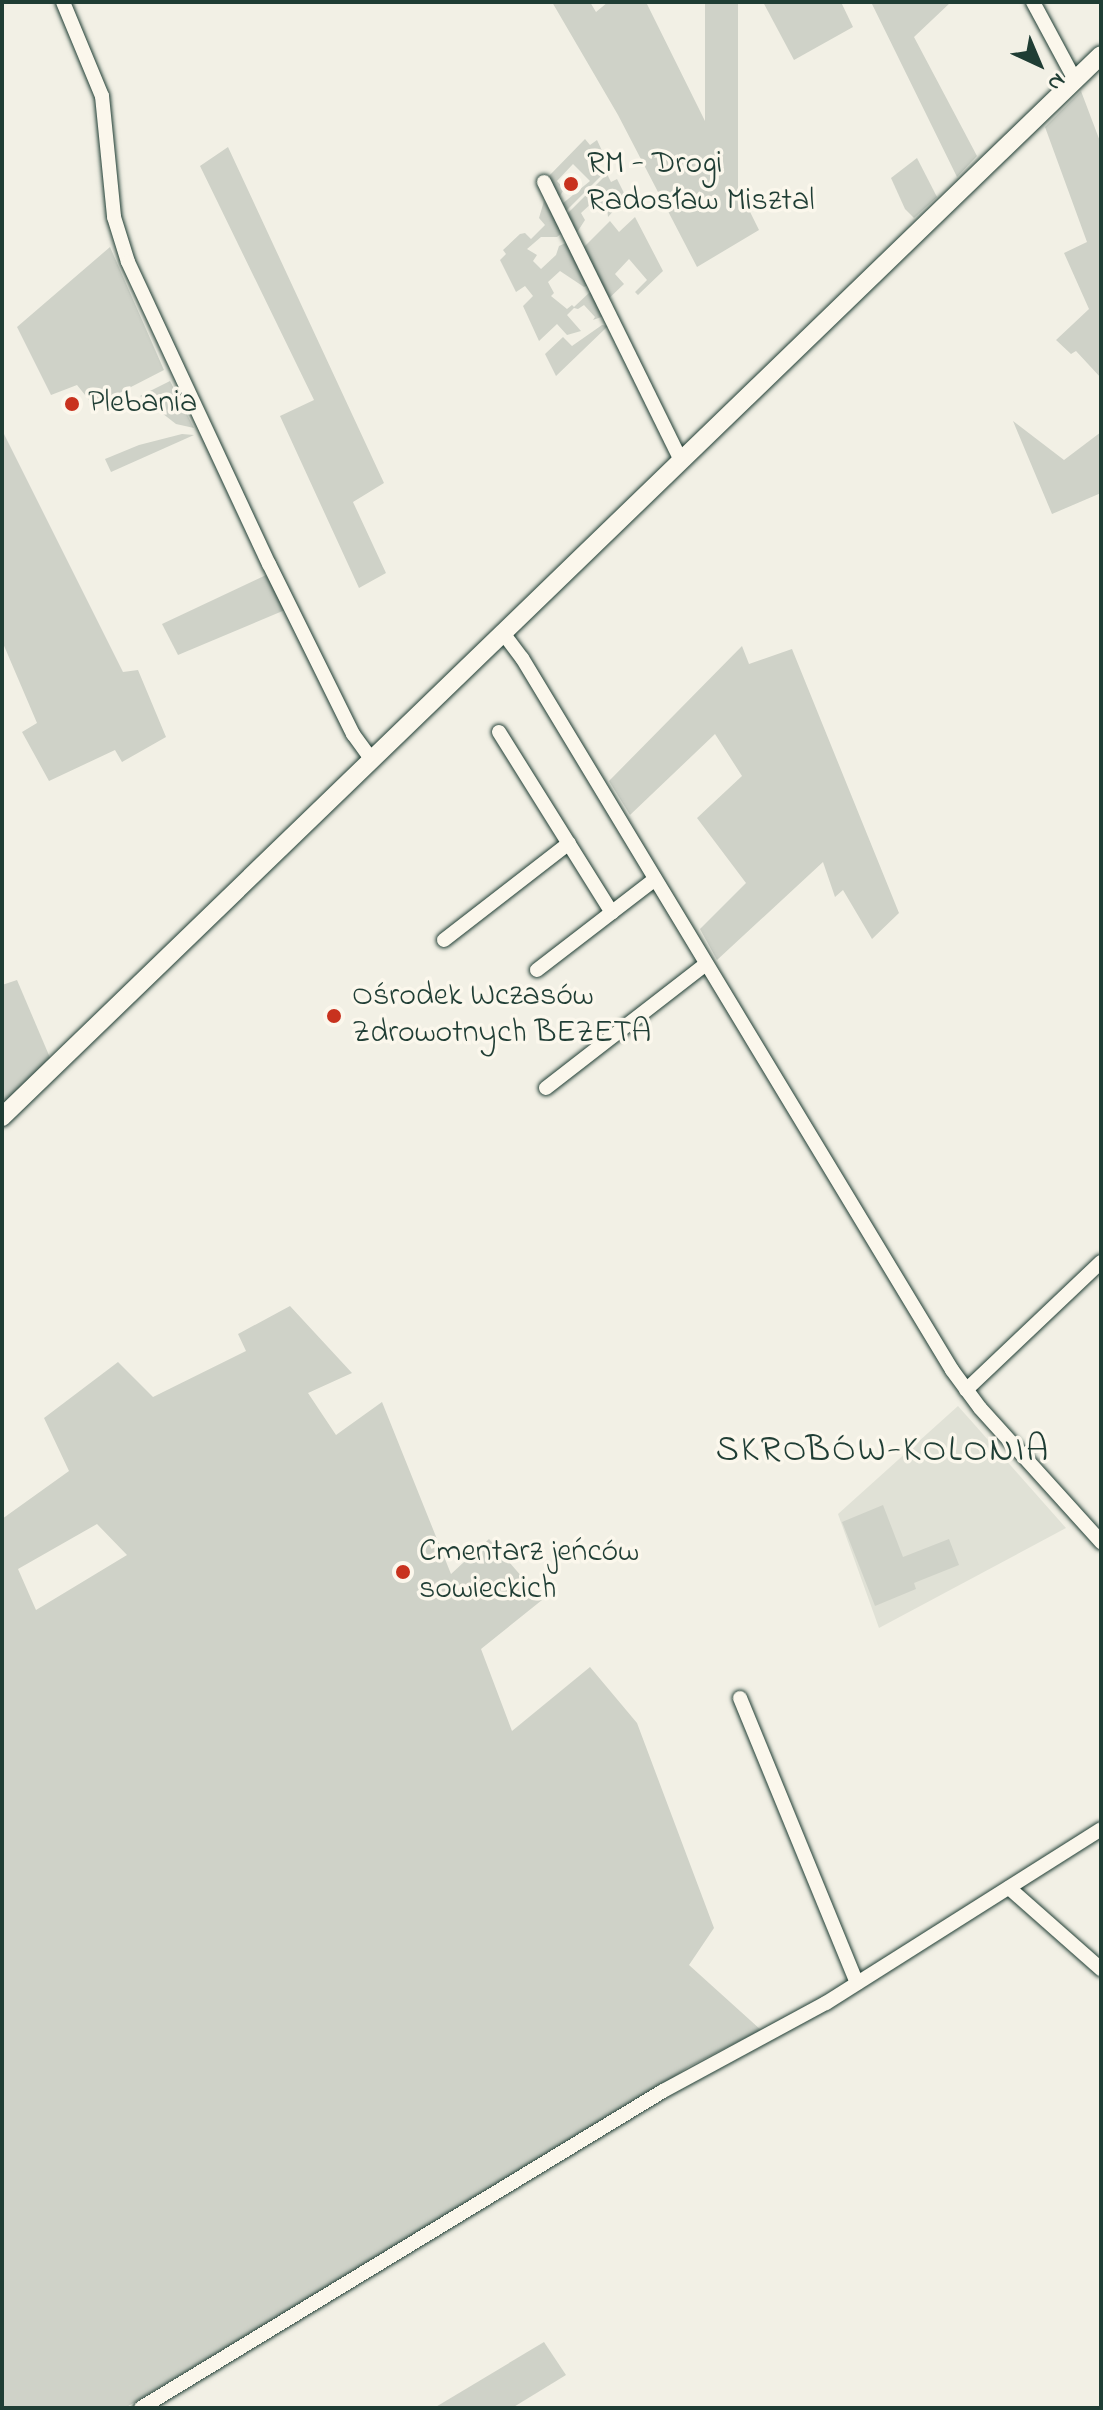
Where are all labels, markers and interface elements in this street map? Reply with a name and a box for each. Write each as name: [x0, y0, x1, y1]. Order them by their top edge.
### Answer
north arrow: [999, 24, 1079, 104]
text: N: [1039, 65, 1072, 98]
place label: RM - Drogi Radosław Misztal: [587, 147, 815, 222]
marker: RM - Drogi Radosław Misztal: [562, 175, 580, 193]
place label: Plebania: [88, 385, 197, 423]
marker: Plebania: [63, 395, 81, 413]
place label: Ośrodek Wczasów Zdrowotnych BEZETA: [352, 979, 651, 1054]
marker: Ośrodek Wczasów Zdrowotnych BEZETA: [323, 1005, 345, 1027]
district label: SKROBÓW-KOLONIA: [716, 1430, 1050, 1474]
place label: Cmentarz jeńców sowieckich: [419, 1535, 639, 1610]
marker: Cmentarz jeńców sowieckich: [394, 1563, 412, 1581]

